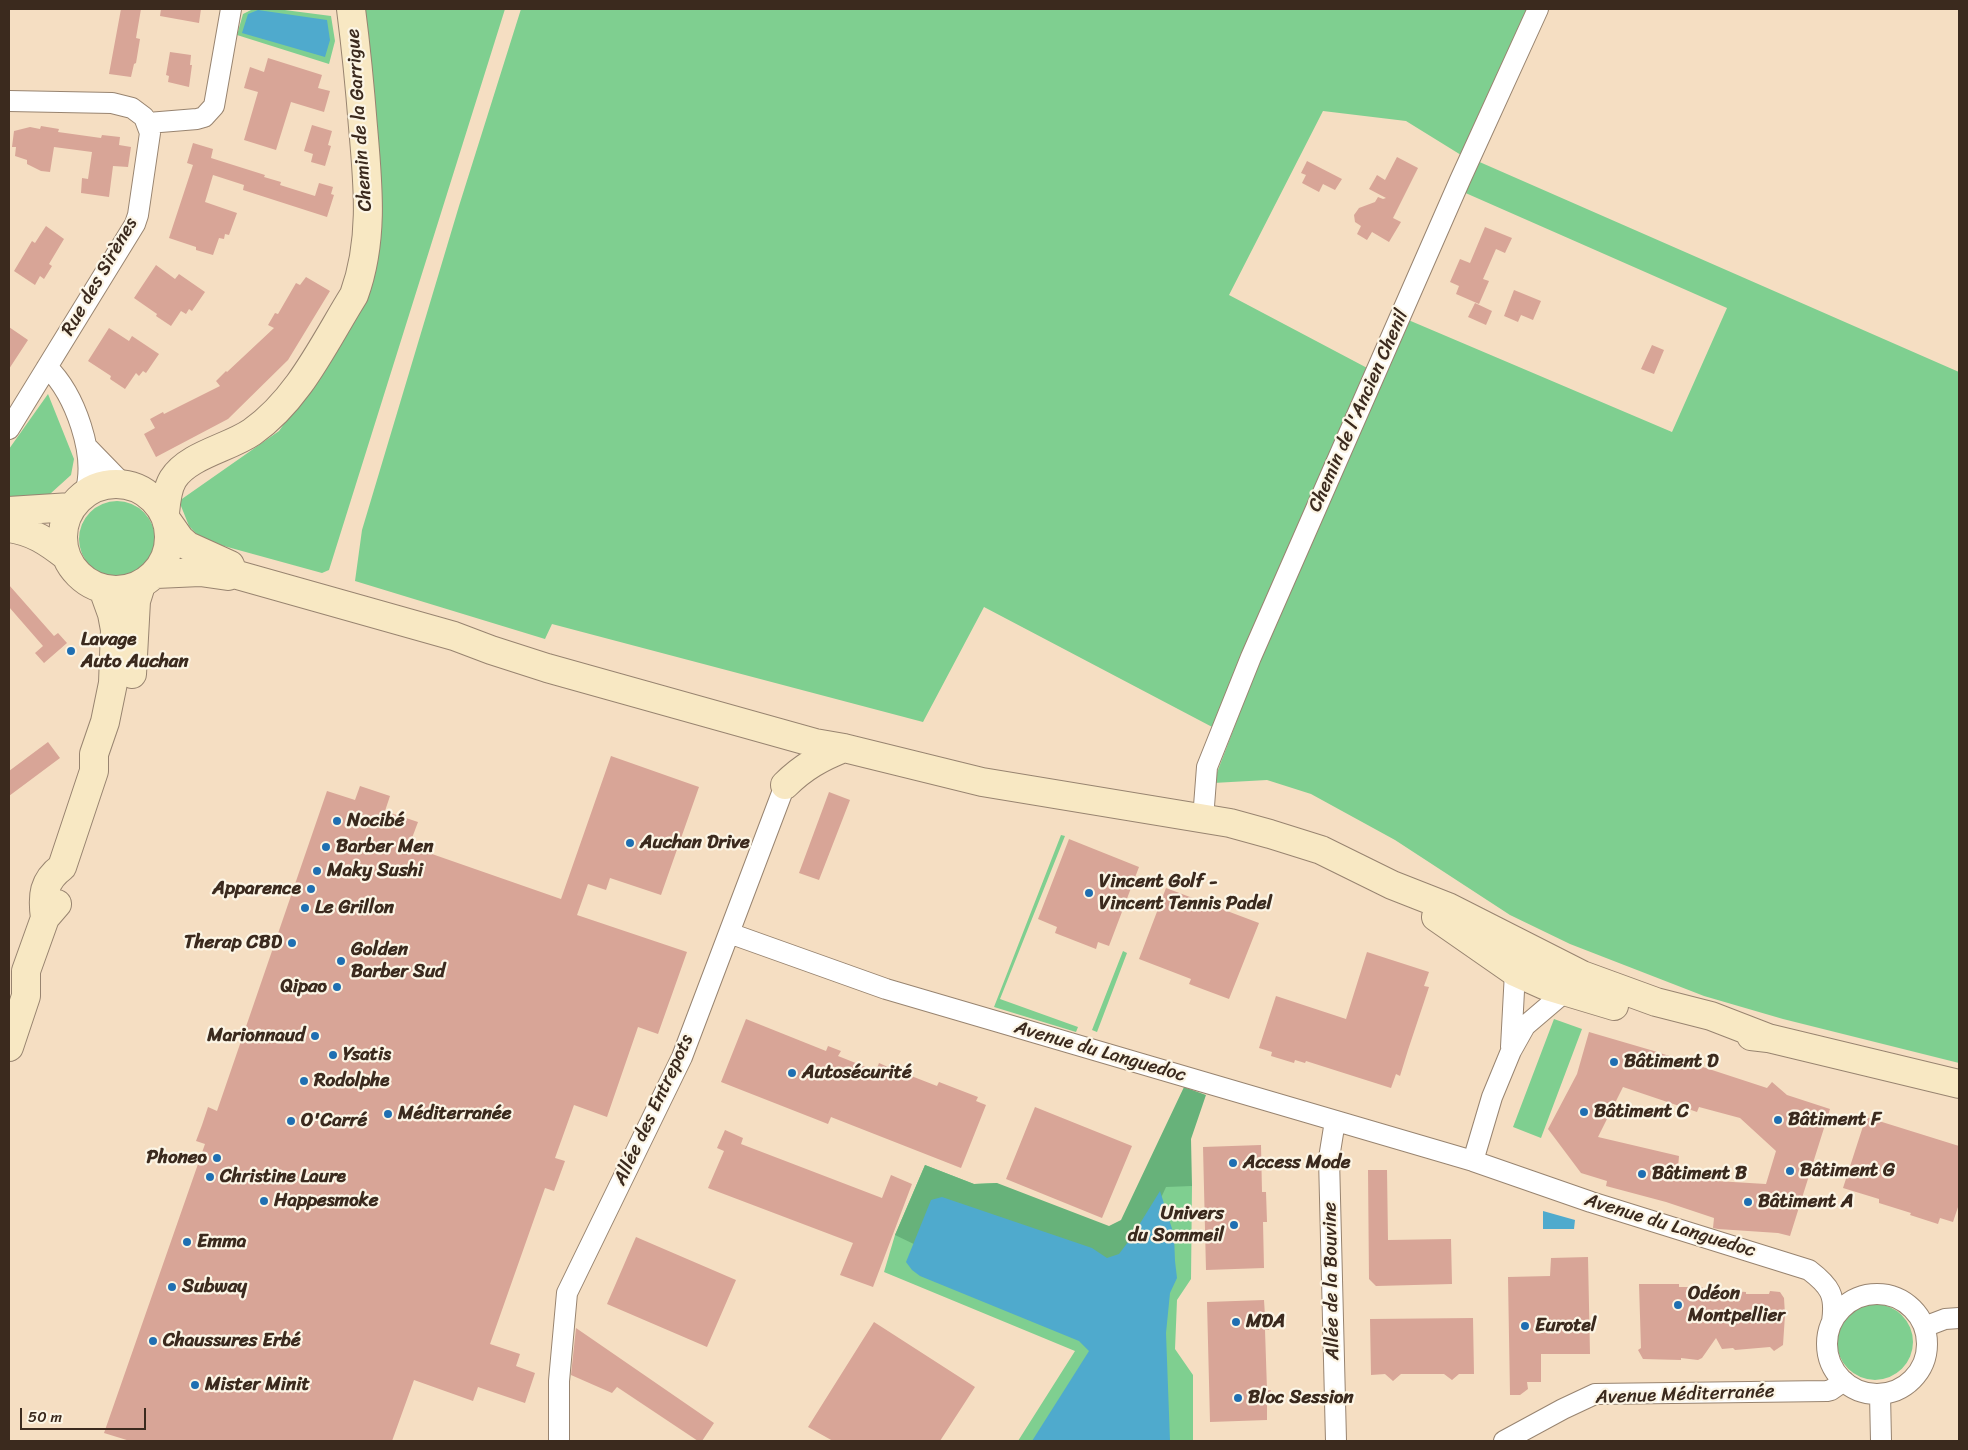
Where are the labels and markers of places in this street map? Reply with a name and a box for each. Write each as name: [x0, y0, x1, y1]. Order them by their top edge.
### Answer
place label: Lavage Auto Auchan: [81, 629, 188, 673]
marker: Lavage Auto Auchan: [65, 645, 77, 657]
place label: Nocibé: [347, 810, 404, 832]
marker: Nocibé: [331, 815, 343, 827]
place label: Auchan Drive: [640, 832, 750, 854]
place label: Barber Men: [336, 836, 433, 858]
marker: Auchan Drive: [624, 837, 636, 849]
marker: Barber Men: [320, 841, 332, 853]
place label: Maky Sushi: [327, 860, 423, 882]
marker: Maky Sushi: [311, 865, 323, 877]
place label: Vincent Golf - Vincent Tennis Padel: [1099, 871, 1272, 915]
place label: Apparence: [212, 878, 301, 900]
marker: Apparence: [305, 883, 317, 895]
marker: Vincent Golf - Vincent Tennis Padel: [1083, 887, 1095, 899]
place label: Le Grillon: [315, 897, 394, 919]
marker: Le Grillon: [299, 902, 311, 914]
place label: Therap CBD: [184, 932, 282, 954]
marker: Therap CBD: [286, 937, 298, 949]
place label: Golden Barber Sud: [351, 939, 445, 983]
marker: Golden Barber Sud: [335, 955, 347, 967]
place label: Qipao: [280, 976, 327, 998]
marker: Qipao: [331, 981, 343, 993]
place label: Marionnaud: [207, 1025, 305, 1047]
marker: Marionnaud: [309, 1030, 321, 1042]
place label: Ysatis: [343, 1044, 391, 1066]
marker: Ysatis: [327, 1049, 339, 1061]
place label: Bâtiment D: [1624, 1051, 1718, 1073]
marker: Bâtiment D: [1608, 1056, 1620, 1068]
place label: Autosécurité: [802, 1062, 912, 1084]
marker: Autosécurité: [786, 1067, 798, 1079]
place label: Rodolphe: [314, 1070, 389, 1092]
marker: Rodolphe: [298, 1075, 310, 1087]
place label: Bâtiment C: [1594, 1101, 1689, 1123]
place label: Méditerranée: [398, 1103, 511, 1125]
marker: Bâtiment C: [1578, 1106, 1590, 1118]
marker: Méditerranée: [382, 1108, 394, 1120]
place label: Bâtiment F: [1788, 1109, 1881, 1131]
place label: O'Carré: [301, 1110, 367, 1132]
marker: Bâtiment F: [1772, 1114, 1784, 1126]
marker: O'Carré: [285, 1115, 297, 1127]
place label: Phoneo: [146, 1147, 207, 1169]
marker: Phoneo: [211, 1152, 223, 1164]
place label: Access Mode: [1243, 1152, 1351, 1174]
marker: Access Mode: [1227, 1157, 1239, 1169]
place label: Bâtiment G: [1800, 1160, 1895, 1182]
place label: Bâtiment B: [1652, 1163, 1747, 1185]
marker: Bâtiment G: [1784, 1165, 1796, 1177]
place label: Christine Laure: [220, 1166, 346, 1188]
marker: Bâtiment B: [1636, 1168, 1648, 1180]
marker: Christine Laure: [204, 1171, 216, 1183]
place label: Happesmoke: [274, 1190, 378, 1212]
place label: Bâtiment A: [1758, 1191, 1853, 1213]
marker: Happesmoke: [258, 1195, 270, 1207]
marker: Bâtiment A: [1742, 1196, 1754, 1208]
place label: Univers du Sommeil: [1128, 1203, 1224, 1247]
marker: Univers du Sommeil: [1228, 1219, 1240, 1231]
place label: Emma: [197, 1231, 246, 1253]
marker: Emma: [181, 1236, 193, 1248]
place label: Subway: [182, 1276, 247, 1298]
marker: Subway: [166, 1281, 178, 1293]
place label: Odéon Montpellier: [1688, 1283, 1785, 1327]
marker: Odéon Montpellier: [1672, 1299, 1684, 1311]
place label: MDA: [1246, 1311, 1285, 1333]
place label: Eurotel: [1535, 1315, 1596, 1337]
marker: MDA: [1230, 1316, 1242, 1328]
marker: Eurotel: [1519, 1320, 1531, 1332]
place label: Chaussures Erbé: [163, 1330, 301, 1352]
marker: Chaussures Erbé: [147, 1335, 159, 1347]
place label: Mister Minit: [205, 1374, 310, 1396]
marker: Mister Minit: [189, 1379, 201, 1391]
place label: Bloc Session: [1248, 1387, 1354, 1409]
marker: Bloc Session: [1232, 1392, 1244, 1404]

